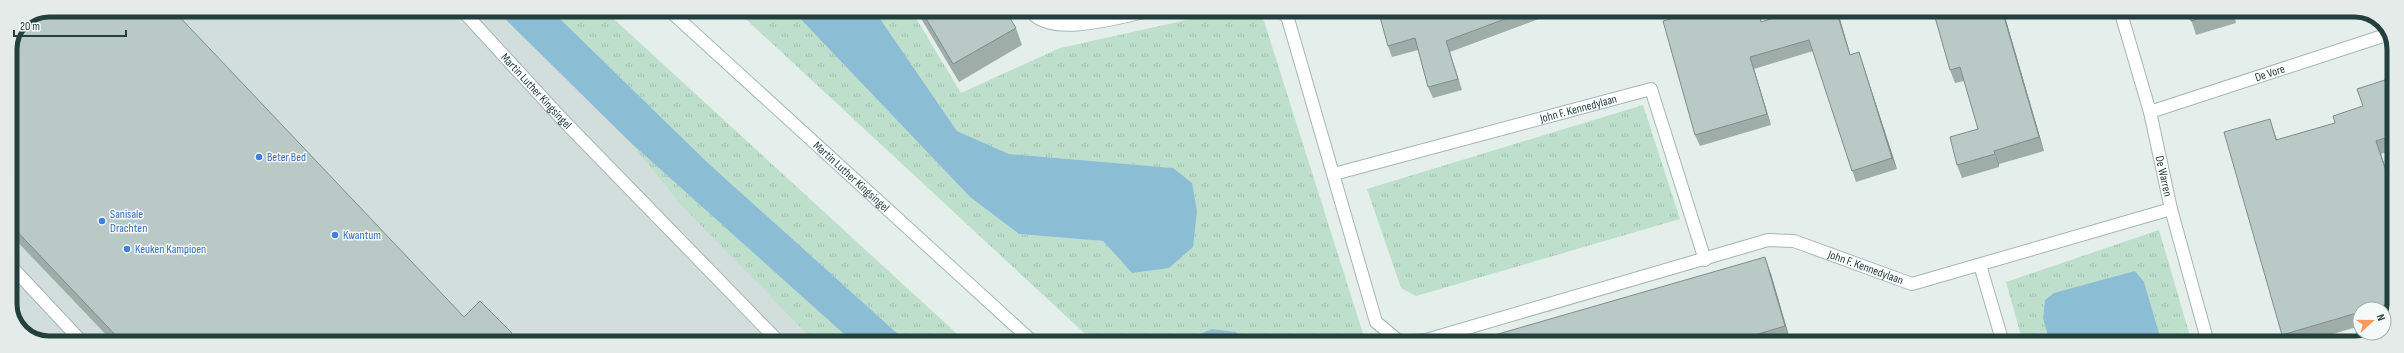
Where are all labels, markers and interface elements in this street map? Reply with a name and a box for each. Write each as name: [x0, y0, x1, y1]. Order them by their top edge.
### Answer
scale bar: [14, 12, 126, 38]
text: 20 m: [20, 19, 40, 34]
street label: Martin Luther Kingsingel: [497, 50, 575, 133]
street label: De Vore: [2253, 61, 2287, 85]
street label: John F. Kennedylaan: [1537, 91, 1619, 127]
street label: Martin Luther Kingsingel: [810, 138, 892, 215]
place label: Beter Bed: [267, 150, 306, 165]
marker: Beter Bed: [254, 152, 264, 162]
street label: De Warren: [2152, 154, 2175, 198]
place label: Sanisale Drachten: [110, 207, 147, 236]
marker: Sanisale Drachten: [97, 216, 107, 226]
place label: Kwantum: [343, 228, 381, 243]
marker: Kwantum: [330, 230, 340, 240]
place label: Keuken Kampioen: [135, 242, 206, 257]
marker: Keuken Kampioen: [122, 244, 132, 254]
street label: John F. Kennedylaan: [1825, 247, 1905, 288]
north arrow: [2352, 301, 2392, 341]
text: N: [2374, 313, 2388, 323]

